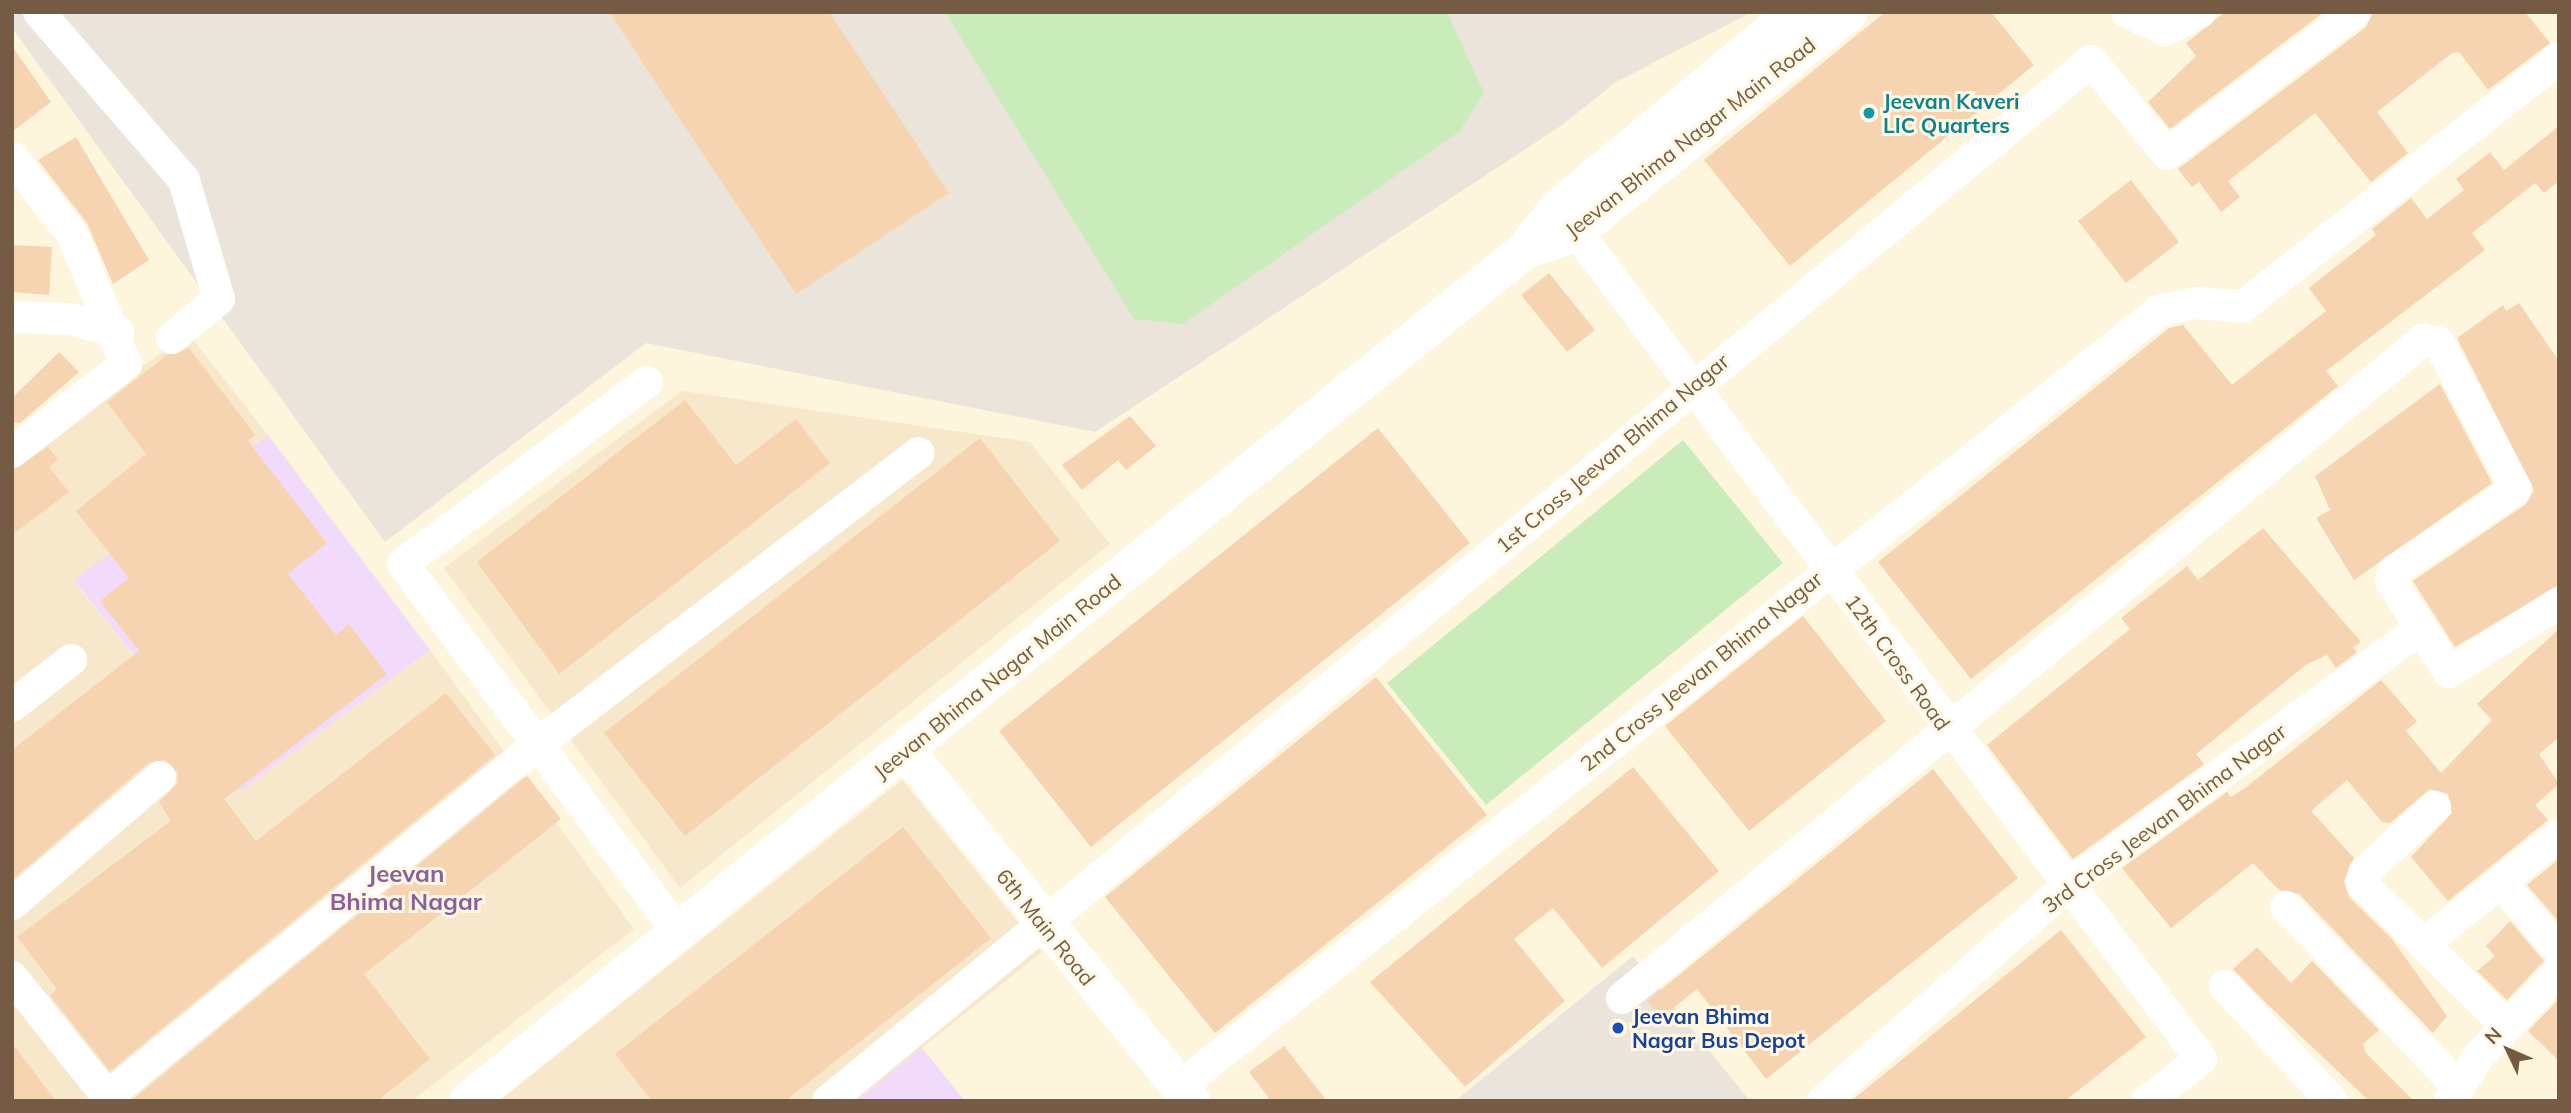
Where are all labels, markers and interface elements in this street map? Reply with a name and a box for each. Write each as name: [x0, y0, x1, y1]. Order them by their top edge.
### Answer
street label: Jeevan Bhima Nagar Main Road: [1560, 31, 1820, 243]
place label: Jeevan Kaveri LIC Quarters: [1883, 88, 2019, 138]
marker: Jeevan Kaveri LIC Quarters: [1861, 105, 1877, 121]
street label: 1st Cross Jeevan Bhima Nagar: [1490, 348, 1734, 558]
street label: 2nd Cross Jeevan Bhima Nagar: [1575, 566, 1827, 776]
street label: Jeevan Bhima Nagar Main Road: [868, 568, 1126, 784]
street label: 12th Cross Road: [1840, 589, 1956, 735]
street label: 3rd Cross Jeevan Bhima Nagar: [2037, 718, 2291, 918]
district label: Jeevan Bhima Nagar: [330, 860, 482, 916]
street label: 6th Main Road: [991, 864, 1101, 990]
place label: Jeevan Bhima Nagar Bus Depot: [1632, 1003, 1805, 1053]
north arrow: [2473, 1015, 2543, 1085]
marker: Jeevan Bhima Nagar Bus Depot: [1610, 1020, 1626, 1036]
text: N: [2479, 1022, 2507, 1049]

